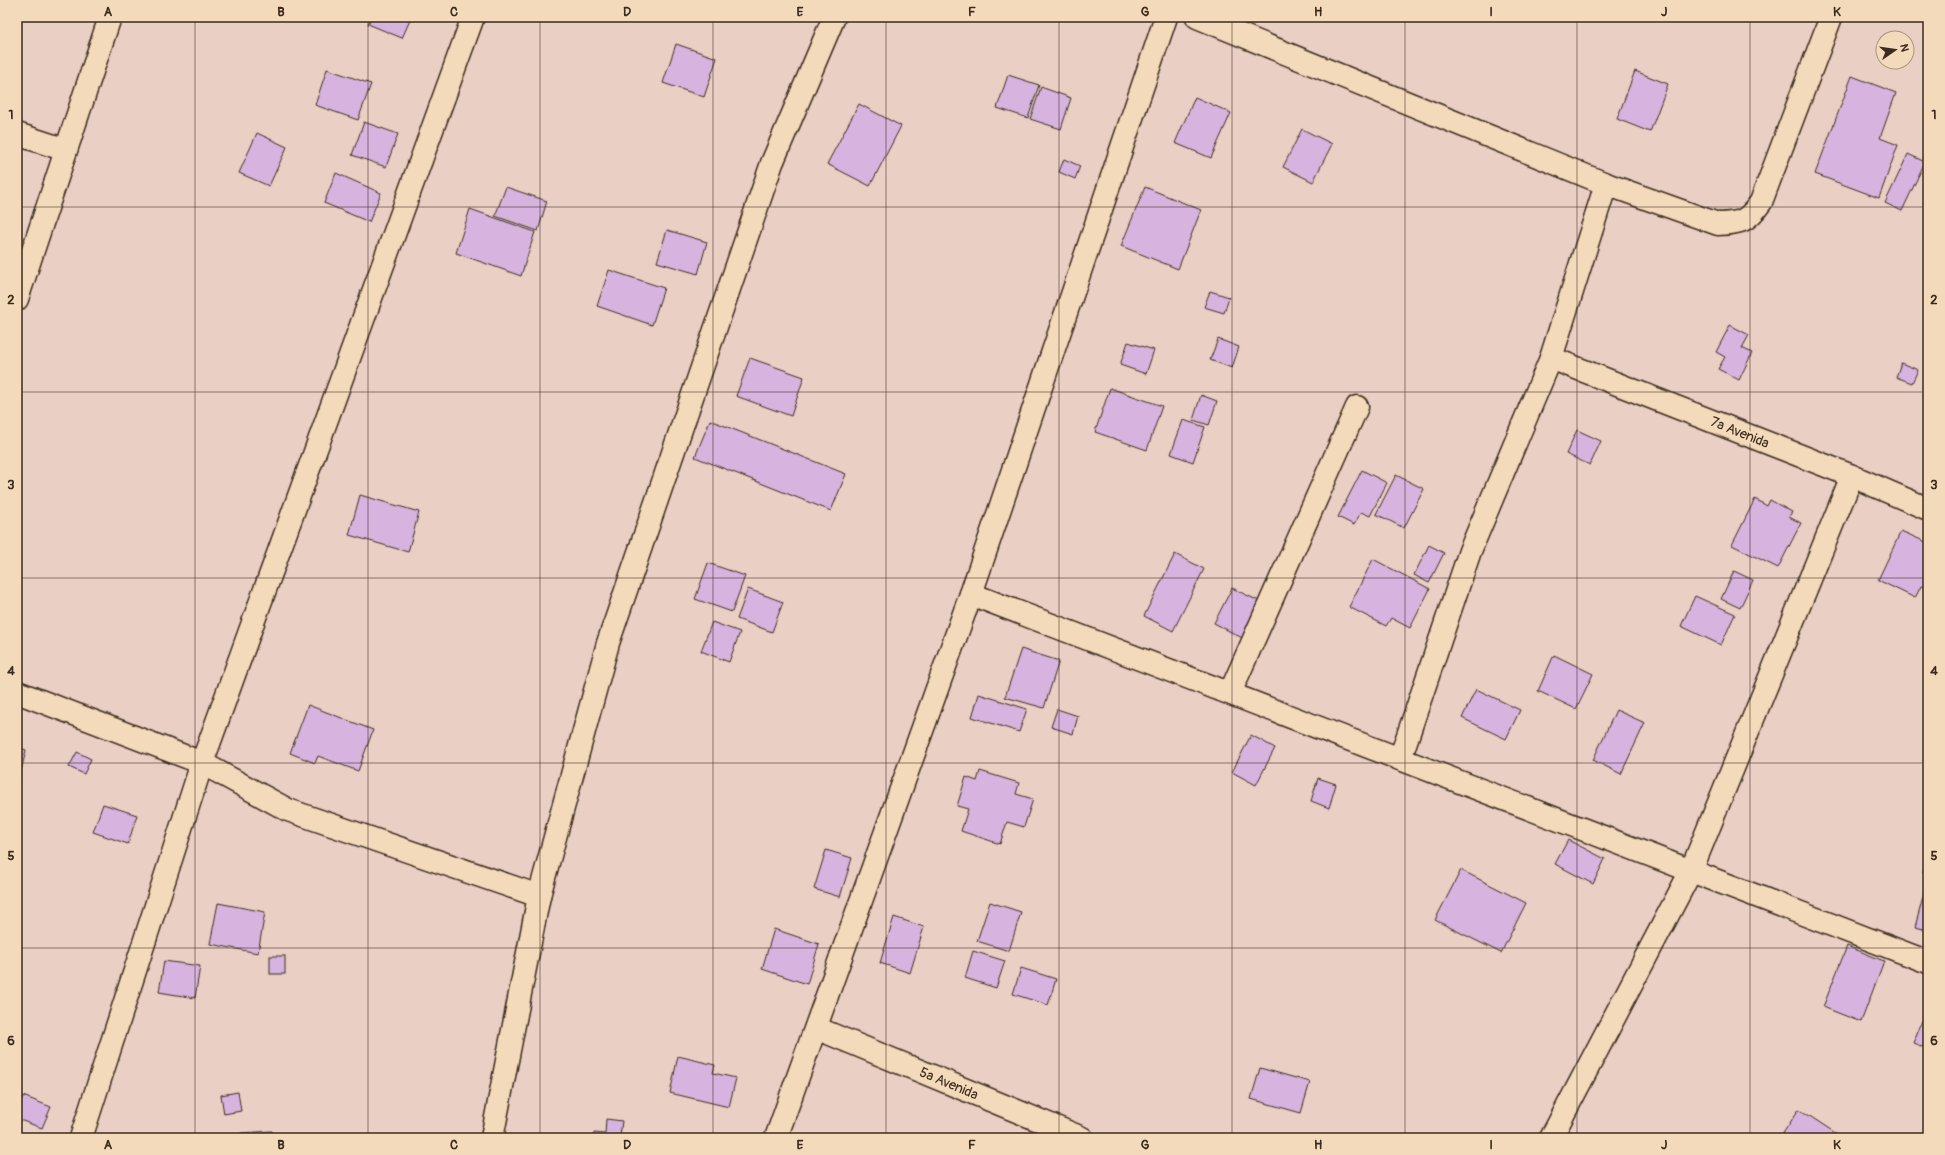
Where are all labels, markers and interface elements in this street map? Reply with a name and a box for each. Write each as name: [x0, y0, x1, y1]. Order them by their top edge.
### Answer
text: A: [104, 4, 113, 20]
text: B: [277, 4, 285, 20]
text: C: [450, 4, 458, 20]
text: D: [623, 4, 631, 20]
text: E: [797, 4, 804, 20]
text: F: [968, 4, 976, 20]
text: G: [1141, 4, 1150, 20]
text: H: [1314, 4, 1322, 20]
text: I: [1489, 4, 1493, 20]
text: J: [1661, 4, 1667, 20]
text: K: [1833, 4, 1841, 20]
north arrow: [1875, 30, 1915, 70]
text: N: [1897, 43, 1912, 53]
text: 1: [8, 107, 14, 123]
text: 1: [1931, 107, 1937, 123]
text: 2: [7, 292, 15, 308]
text: 2: [1930, 292, 1938, 308]
street label: 7a Avenida: [1708, 413, 1772, 452]
text: 3: [7, 477, 15, 493]
text: 3: [1930, 477, 1938, 493]
text: 4: [7, 663, 15, 679]
text: 4: [1930, 663, 1938, 679]
text: 5: [7, 848, 15, 864]
text: 5: [1930, 848, 1938, 864]
text: 6: [7, 1033, 15, 1049]
text: 6: [1930, 1033, 1938, 1049]
street label: 5a Avenida: [917, 1064, 981, 1103]
text: A: [104, 1137, 113, 1153]
text: B: [277, 1137, 285, 1153]
text: C: [450, 1137, 458, 1153]
text: D: [623, 1137, 631, 1153]
text: E: [797, 1137, 804, 1153]
text: F: [968, 1137, 976, 1153]
text: G: [1141, 1137, 1150, 1153]
text: H: [1314, 1137, 1322, 1153]
text: I: [1489, 1137, 1493, 1153]
text: J: [1661, 1137, 1667, 1153]
text: K: [1833, 1137, 1841, 1153]

